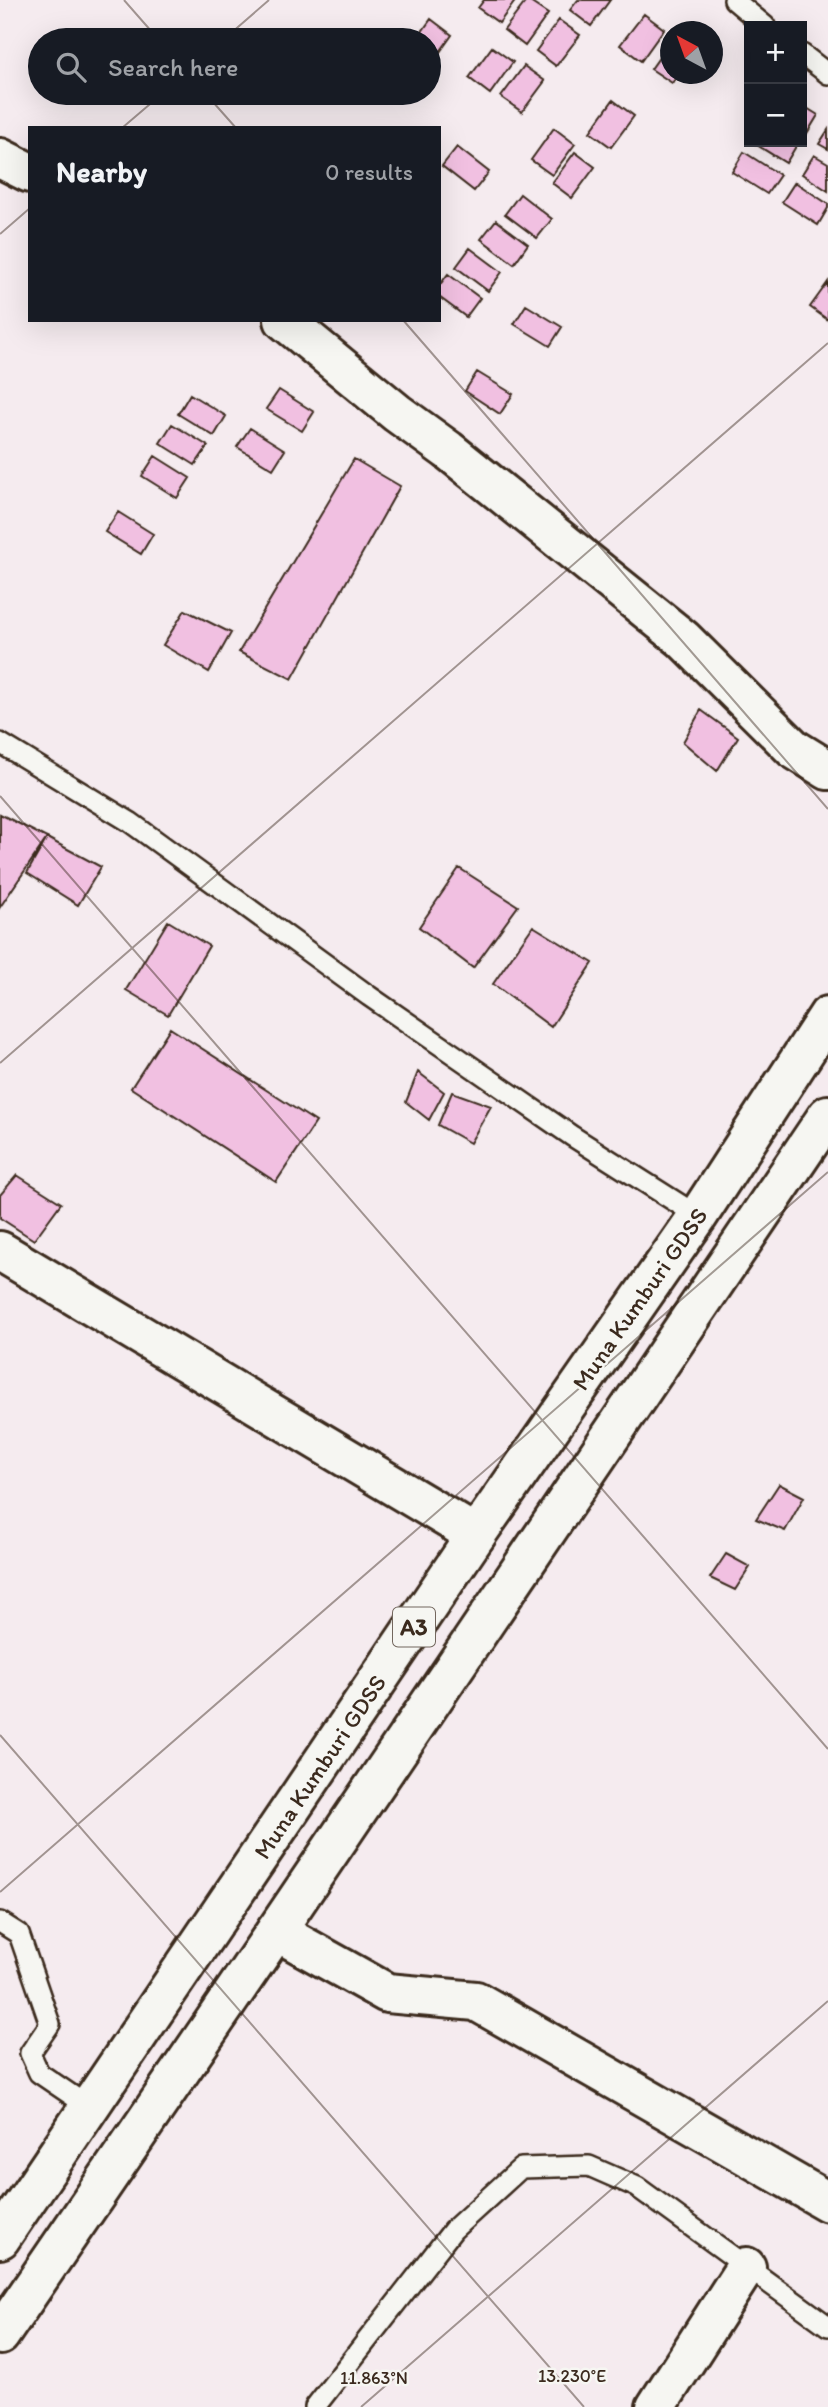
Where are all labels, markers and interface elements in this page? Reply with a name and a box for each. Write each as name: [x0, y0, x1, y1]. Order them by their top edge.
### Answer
north arrow: [660, 21, 723, 84]
map controls: [744, 21, 807, 147]
button: +: [744, 21, 807, 84]
search box: [28, 28, 441, 105]
icon: search: [52, 48, 90, 86]
text: Search here: [108, 51, 238, 83]
button: −: [744, 84, 807, 147]
text: Nearby: [56, 153, 147, 190]
text: 0 results: [325, 158, 413, 186]
street label: Muna Kumburi GDSS: [566, 1202, 713, 1396]
road number: A3: [393, 1608, 435, 1646]
street label: Muna Kumburi GDSS: [247, 1669, 392, 1864]
text: 13.230°E: [538, 2365, 606, 2387]
text: 11.863°N: [340, 2367, 408, 2389]

